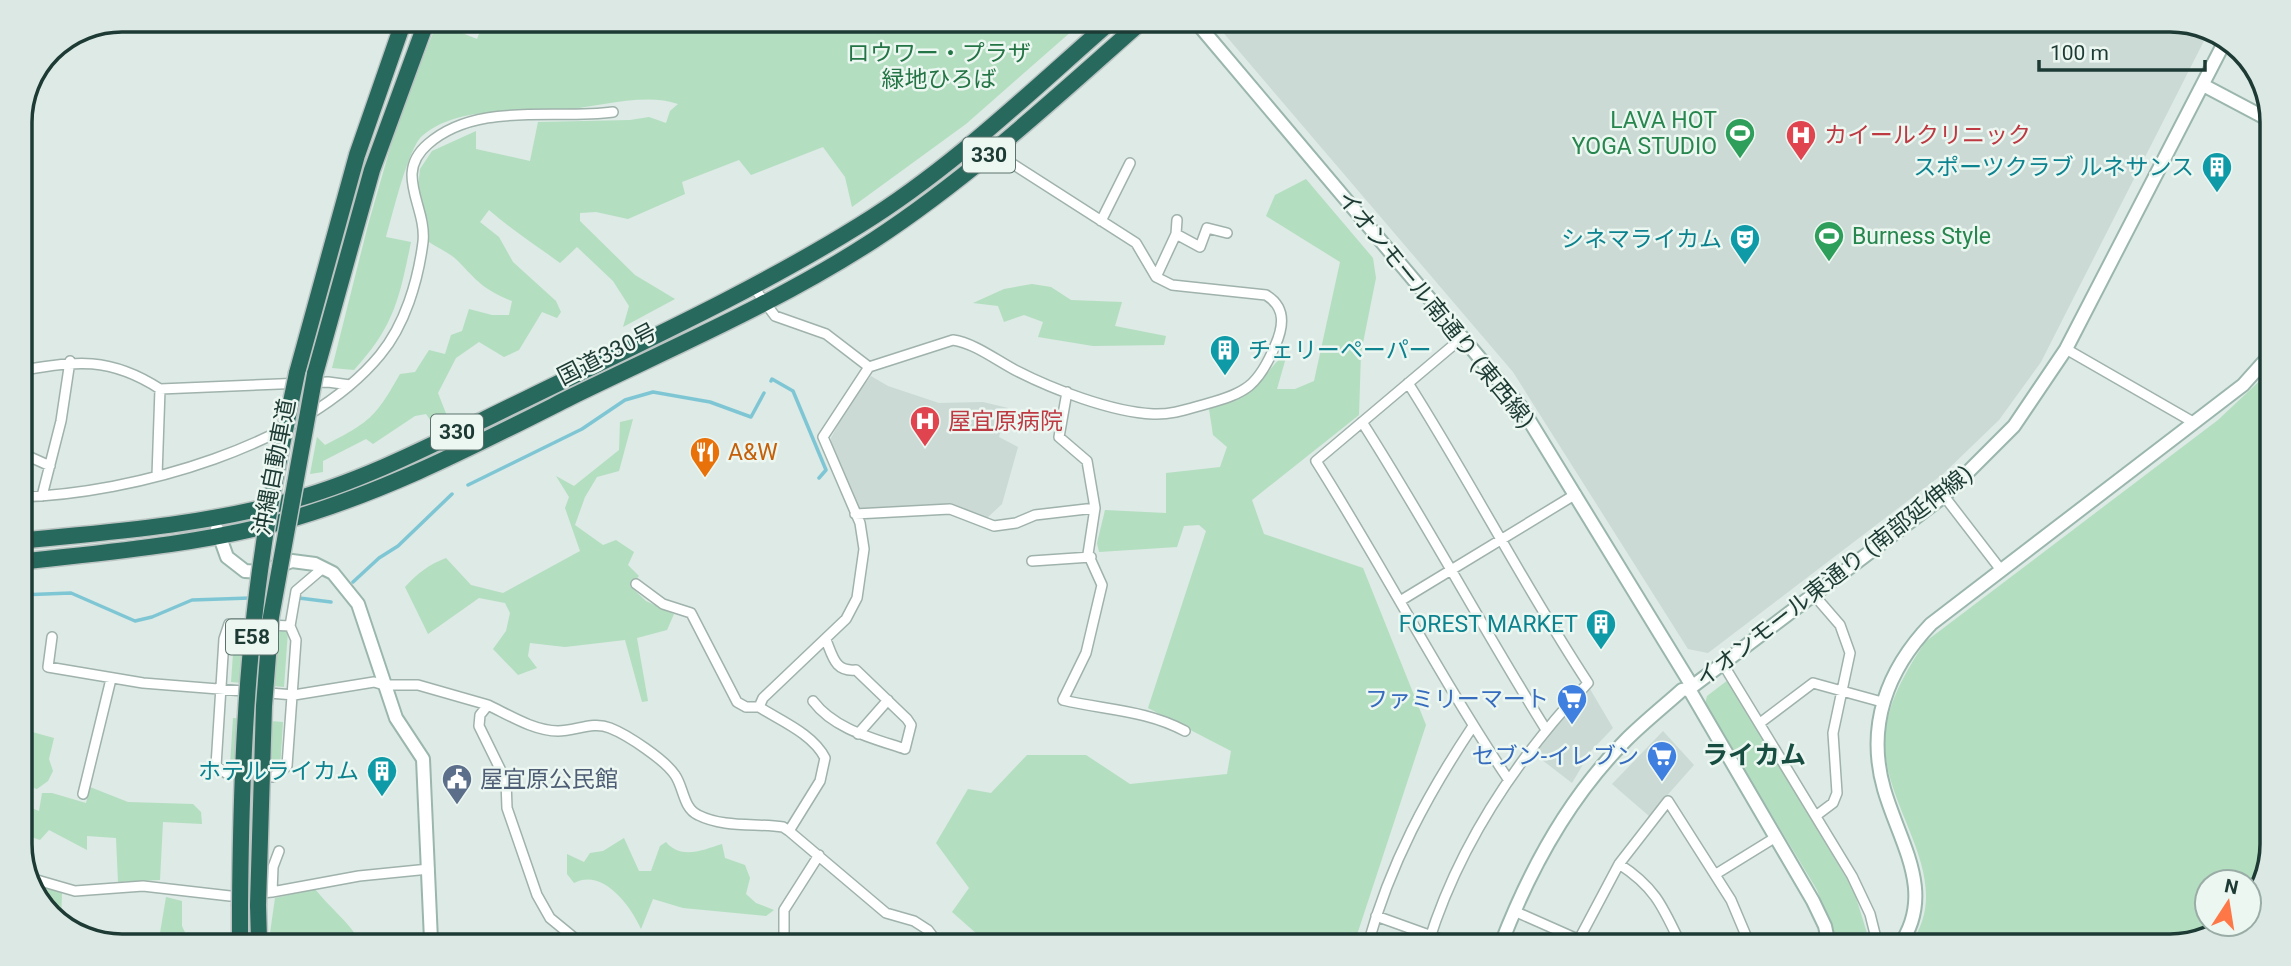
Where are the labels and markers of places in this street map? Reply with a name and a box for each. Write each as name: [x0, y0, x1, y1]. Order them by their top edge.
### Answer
place label: LAVA HOT YOGA STUDIO: [1572, 107, 1717, 160]
sports icon: LAVA HOT YOGA STUDIO: [1723, 116, 1757, 160]
hospital icon: カイールクリニック: [1784, 118, 1818, 162]
place label: カイールクリニック: [1824, 122, 2031, 149]
building icon: スポーツクラブ ルネサンス: [2200, 150, 2234, 194]
place label: スポーツクラブ ルネサンス: [1913, 154, 2194, 181]
sports icon: Burness Style: [1812, 219, 1846, 263]
theatre icon: シネマライカム: [1728, 222, 1762, 266]
place label: Burness Style: [1852, 223, 1991, 250]
place label: シネマライカム: [1561, 226, 1722, 253]
building icon: チェリーペーパー: [1208, 333, 1242, 377]
place label: チェリーペーパー: [1248, 337, 1432, 364]
hospital icon: 屋宜原病院: [908, 404, 942, 448]
place label: 屋宜原病院: [948, 408, 1063, 435]
restaurant icon: A&W: [688, 435, 722, 479]
place label: A&W: [728, 439, 778, 466]
building icon: FOREST MARKET: [1584, 607, 1618, 651]
place label: FOREST MARKET: [1399, 611, 1578, 638]
supermarket icon: ファミリーマート: [1555, 682, 1589, 726]
place label: ファミリーマート: [1365, 686, 1549, 713]
supermarket icon: セブン-イレブン: [1645, 739, 1679, 783]
place label: セブン-イレブン: [1472, 743, 1639, 770]
building icon: ホテルライカム: [365, 754, 399, 798]
place label: ホテルライカム: [198, 758, 359, 785]
public building icon: 屋宜原公民館: [440, 762, 474, 806]
place label: 屋宜原公民館: [480, 766, 618, 793]

